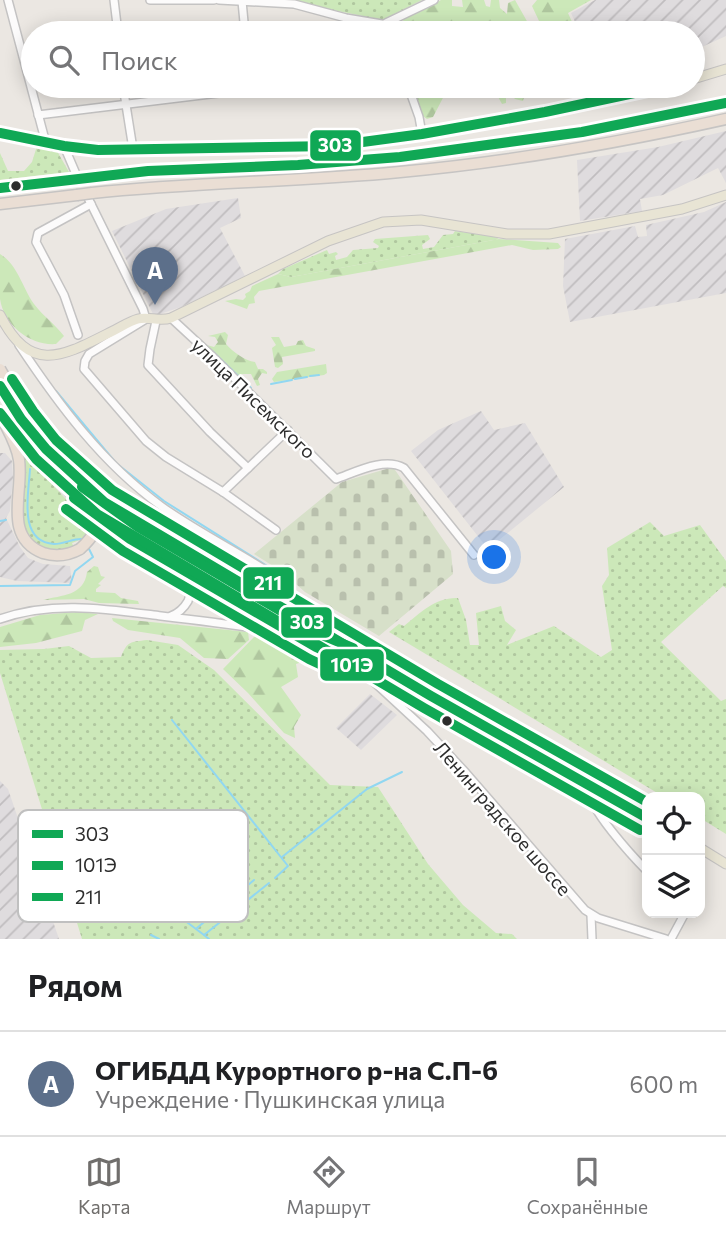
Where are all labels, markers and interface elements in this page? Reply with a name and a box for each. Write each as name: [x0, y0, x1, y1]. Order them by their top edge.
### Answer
search box: [21, 21, 705, 98]
icon: search: [45, 41, 83, 79]
text: Поиск: [101, 44, 178, 75]
line badge: 303: [309, 129, 362, 162]
text: 303: [318, 133, 352, 156]
unlabelled marker: [9, 179, 23, 193]
pin: A: [132, 247, 178, 305]
street label: улица Писемского: [187, 333, 321, 463]
your location: [477, 540, 511, 574]
line badge: 211: [242, 566, 295, 600]
text: 211: [254, 571, 282, 594]
line badge: 303: [280, 606, 333, 639]
text: 303: [290, 610, 324, 633]
line badge: 101Э: [319, 648, 385, 682]
text: 101Э: [331, 653, 373, 676]
unlabelled marker: [440, 714, 454, 728]
street label: Ленинградское шоссе: [430, 736, 576, 900]
map controls: [642, 792, 705, 918]
button: locate: [642, 792, 705, 855]
legend: [18, 810, 248, 922]
text: 303: [75, 822, 109, 845]
text: 101Э: [75, 853, 117, 876]
button: layers: [642, 855, 705, 918]
text: 211: [75, 885, 102, 908]
text: Рядом: [28, 966, 122, 1003]
text: ОГИБДД Курортного р-на С.П-б: [95, 1054, 498, 1085]
text: A: [43, 1070, 59, 1098]
text: 600 m: [630, 1070, 698, 1098]
text: Учреждение · Пушкинская улица: [95, 1085, 445, 1113]
tab: Карта: [78, 1153, 130, 1218]
tab: Маршрут: [286, 1153, 371, 1218]
tab: Сохранённые: [527, 1153, 648, 1218]

